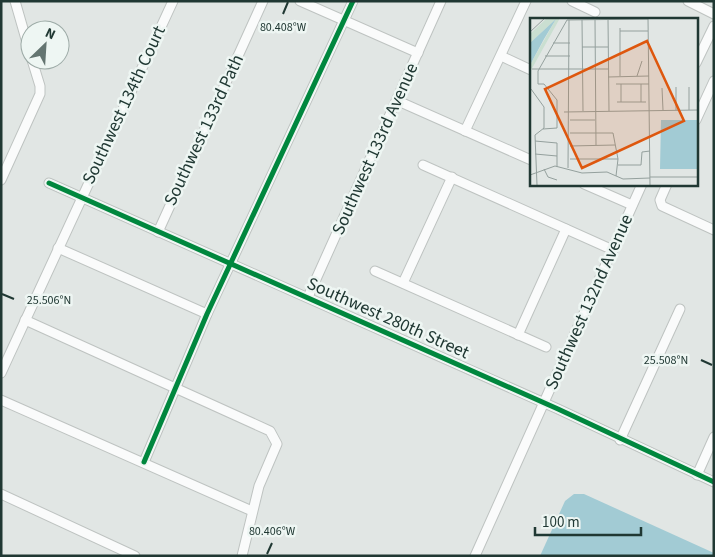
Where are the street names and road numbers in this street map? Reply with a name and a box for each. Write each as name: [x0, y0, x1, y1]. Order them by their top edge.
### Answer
street label: Southwest 134th Court: [76, 22, 172, 188]
street label: Southwest 133rd Path: [158, 50, 250, 210]
street label: Southwest 133rd Avenue: [326, 59, 424, 239]
street label: Southwest 132nd Avenue: [539, 210, 639, 394]
street label: Southwest 280th Street: [303, 271, 473, 365]

